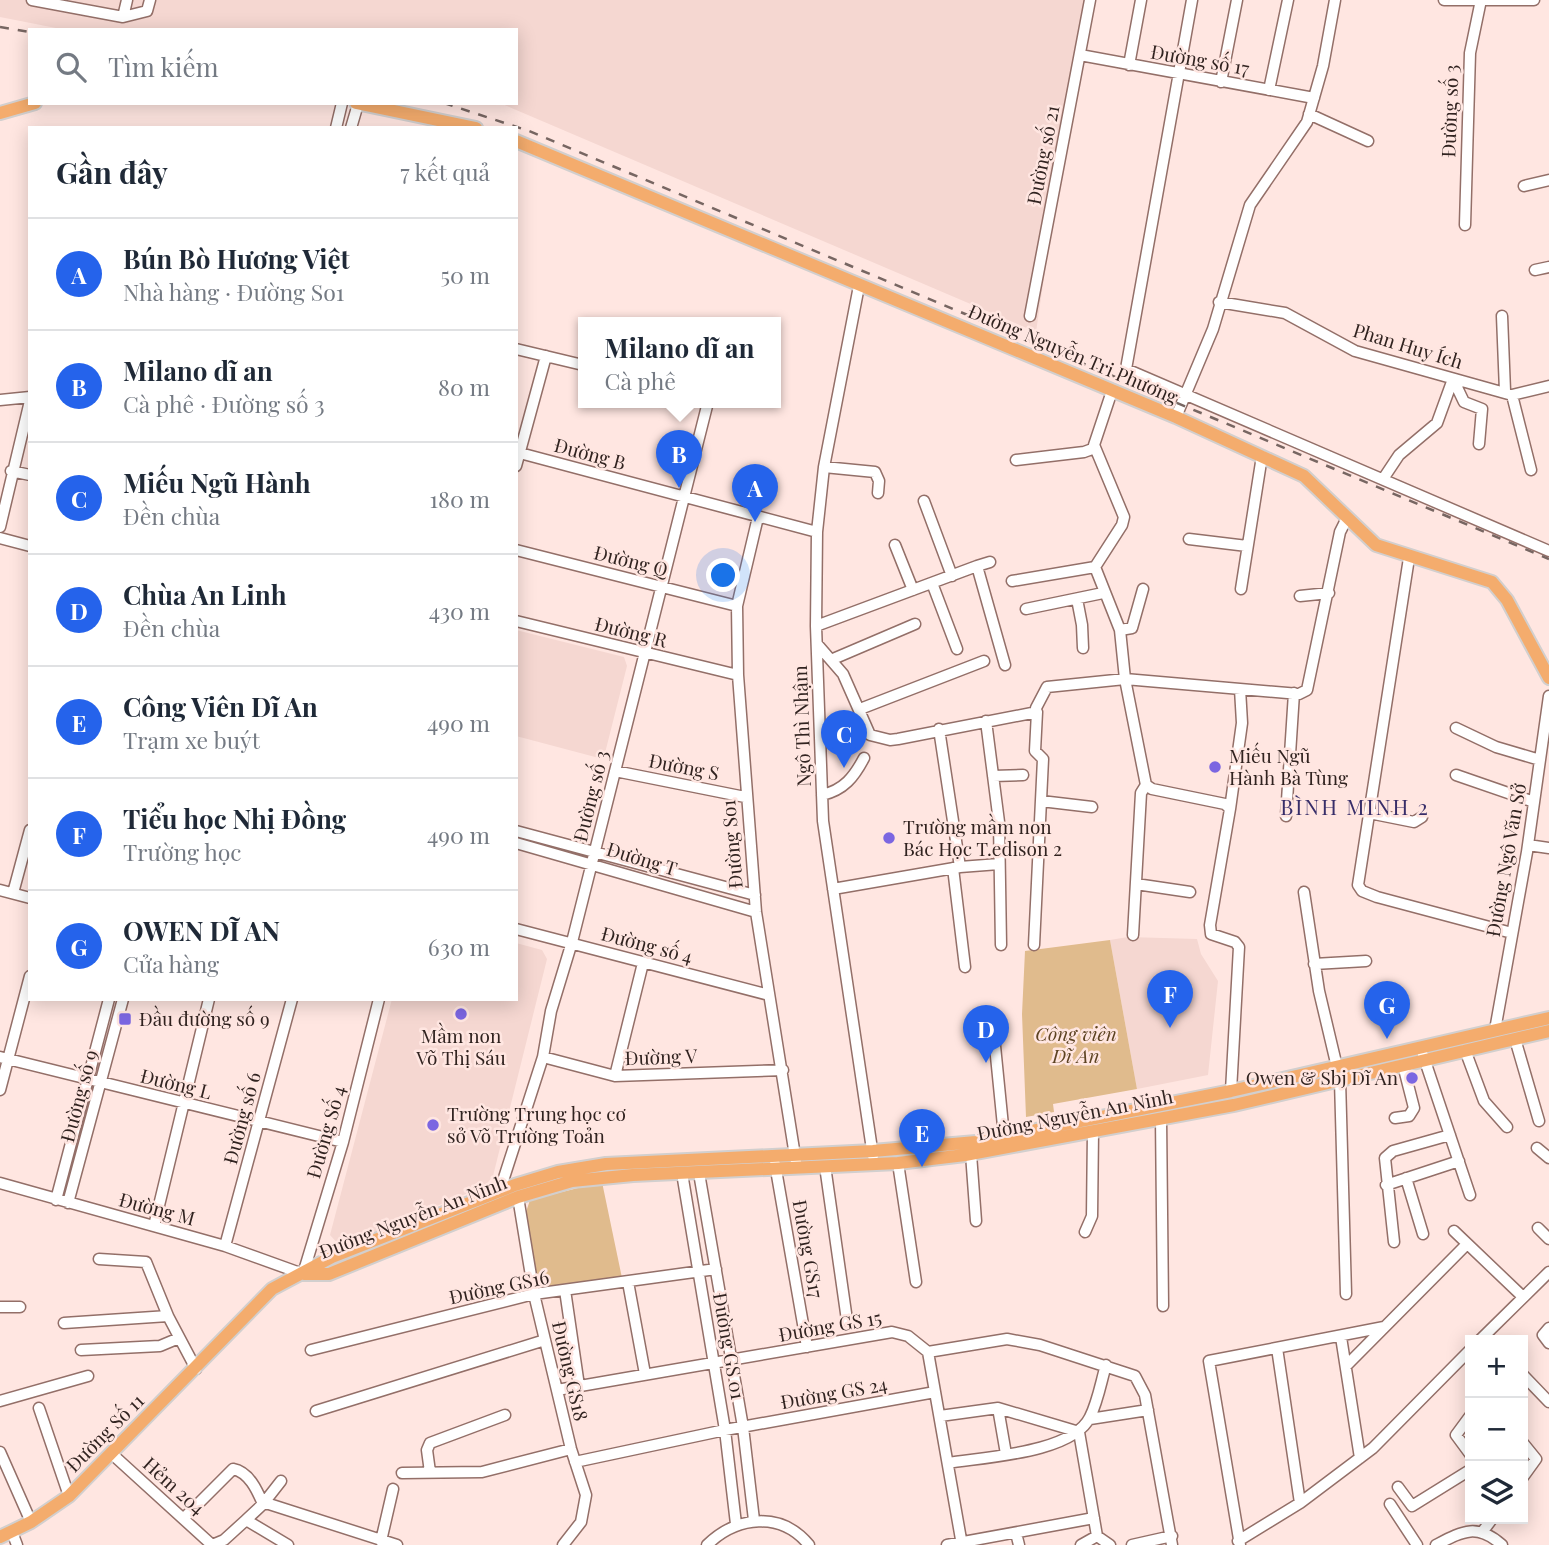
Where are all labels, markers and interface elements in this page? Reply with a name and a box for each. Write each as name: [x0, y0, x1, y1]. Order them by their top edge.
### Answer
search box: [28, 28, 518, 105]
street label: Đường số 17: [1149, 38, 1252, 81]
icon: search: [52, 48, 90, 86]
text: Tìm kiếm: [108, 49, 219, 84]
street label: Đường số 3: [1434, 64, 1464, 158]
street label: Đường số 21: [1020, 103, 1064, 207]
text: Gần đây: [56, 152, 168, 192]
text: 7 kết quả: [400, 156, 490, 187]
text: Bún Bò Hương Việt: [123, 241, 350, 276]
text: A: [71, 259, 87, 290]
text: 50 m: [441, 259, 490, 290]
text: Nhà hàng · Đường So1: [123, 276, 344, 307]
street label: Đường Nguyễn Tri Phương: [965, 297, 1182, 409]
street label: Phan Huy Ích: [1350, 316, 1466, 374]
popup: [578, 317, 781, 408]
text: Milano dĩ an: [605, 330, 754, 365]
text: Milano dĩ an: [123, 353, 273, 388]
text: Cà phê: [605, 365, 676, 396]
text: B: [71, 371, 87, 402]
text: 80 m: [438, 371, 490, 402]
text: Cà phê · Đường số 3: [123, 388, 325, 419]
pin: B: [656, 430, 702, 488]
street label: Đường B: [552, 431, 629, 475]
pin: A: [732, 464, 778, 522]
text: Miếu Ngũ Hành: [123, 465, 311, 500]
text: C: [71, 483, 87, 514]
text: 180 m: [430, 483, 490, 514]
text: Đền chùa: [123, 500, 220, 531]
street label: Đường Q: [592, 538, 672, 582]
your location: [706, 558, 740, 592]
text: Chùa An Linh: [123, 577, 287, 612]
text: D: [70, 595, 88, 626]
text: 430 m: [429, 595, 490, 626]
street label: Đường R: [592, 610, 671, 653]
text: Đền chùa: [123, 612, 220, 643]
street label: Ngô Thì Nhậm: [786, 665, 816, 787]
text: Công Viên Dĩ An: [123, 689, 318, 724]
text: E: [72, 707, 86, 738]
text: 490 m: [427, 707, 490, 738]
pin: C: [821, 710, 867, 768]
text: Trạm xe buýt: [123, 724, 260, 755]
place label: Miếu Ngũ Hành Bà Tùng: [1229, 742, 1348, 790]
street label: Đường S: [647, 746, 722, 786]
street label: Đường số 3: [566, 747, 614, 844]
marker: Miếu Ngũ Hành Bà Tùng: [1207, 759, 1223, 775]
street label: Đường Ngô Văn Sở: [1479, 780, 1531, 939]
district label: BÌNH MINH 2: [1280, 792, 1430, 820]
street label: Đường So1: [714, 799, 748, 889]
text: Tiểu học Nhị Đồng: [123, 801, 346, 836]
place label: Trường mầm non Bác Học T.edison 2: [903, 813, 1062, 861]
text: F: [72, 819, 86, 850]
text: 490 m: [427, 819, 490, 850]
marker: Trường mầm non Bác Học T.edison 2: [881, 830, 897, 846]
street label: Đường T: [604, 835, 681, 881]
text: Trường học: [123, 836, 241, 867]
text: OWEN DĨ AN: [123, 913, 280, 948]
street label: Đường số 4: [599, 919, 696, 969]
text: G: [71, 931, 87, 962]
text: 630 m: [428, 931, 490, 962]
text: Cửa hàng: [123, 948, 219, 979]
pin: F: [1147, 970, 1193, 1028]
pin: G: [1364, 981, 1410, 1039]
place label: Đầu đường số 9: [139, 1005, 270, 1031]
pin: D: [963, 1005, 1009, 1063]
marker: Mầm non Võ Thị Sáu: [453, 1006, 469, 1022]
marker: Đầu đường số 9: [117, 1011, 133, 1027]
park label: Công viên Dĩ An: [1035, 1020, 1117, 1068]
place label: Mầm non Võ Thị Sáu: [415, 1022, 506, 1070]
street label: Đường V: [624, 1042, 699, 1070]
street label: Đường số 9: [53, 1047, 103, 1145]
street label: Đường L: [138, 1062, 214, 1104]
place label: Owen & Sbj Dĩ An: [1246, 1064, 1399, 1090]
street label: Đường số 6: [216, 1069, 266, 1167]
marker: Owen & Sbj Dĩ An: [1404, 1070, 1420, 1086]
street label: Đường Số 4: [299, 1082, 351, 1181]
street label: Đường Nguyễn An Ninh: [975, 1082, 1175, 1146]
place label: Trường Trung học cơ sở Võ Trường Toản: [447, 1100, 627, 1148]
pin: E: [899, 1109, 945, 1167]
marker: Trường Trung học cơ sở Võ Trường Toản: [425, 1117, 441, 1133]
street label: Đường Nguyễn An Ninh: [315, 1168, 510, 1264]
street label: Đường M: [116, 1185, 198, 1231]
street label: Đường GS17: [788, 1198, 830, 1300]
street label: Đường GS16: [446, 1263, 551, 1309]
street label: Đường GS 01: [708, 1290, 752, 1401]
street label: Đường GS 15: [776, 1303, 883, 1347]
street label: Đường GS18: [547, 1318, 595, 1423]
map controls: [1465, 1335, 1528, 1524]
button: +: [1465, 1335, 1528, 1398]
street label: Đường GS 24: [778, 1370, 889, 1414]
street label: Đường Số 11: [60, 1388, 149, 1477]
button: −: [1465, 1398, 1528, 1461]
street label: Hẻm 204: [138, 1450, 211, 1520]
button: layers: [1465, 1461, 1528, 1524]

